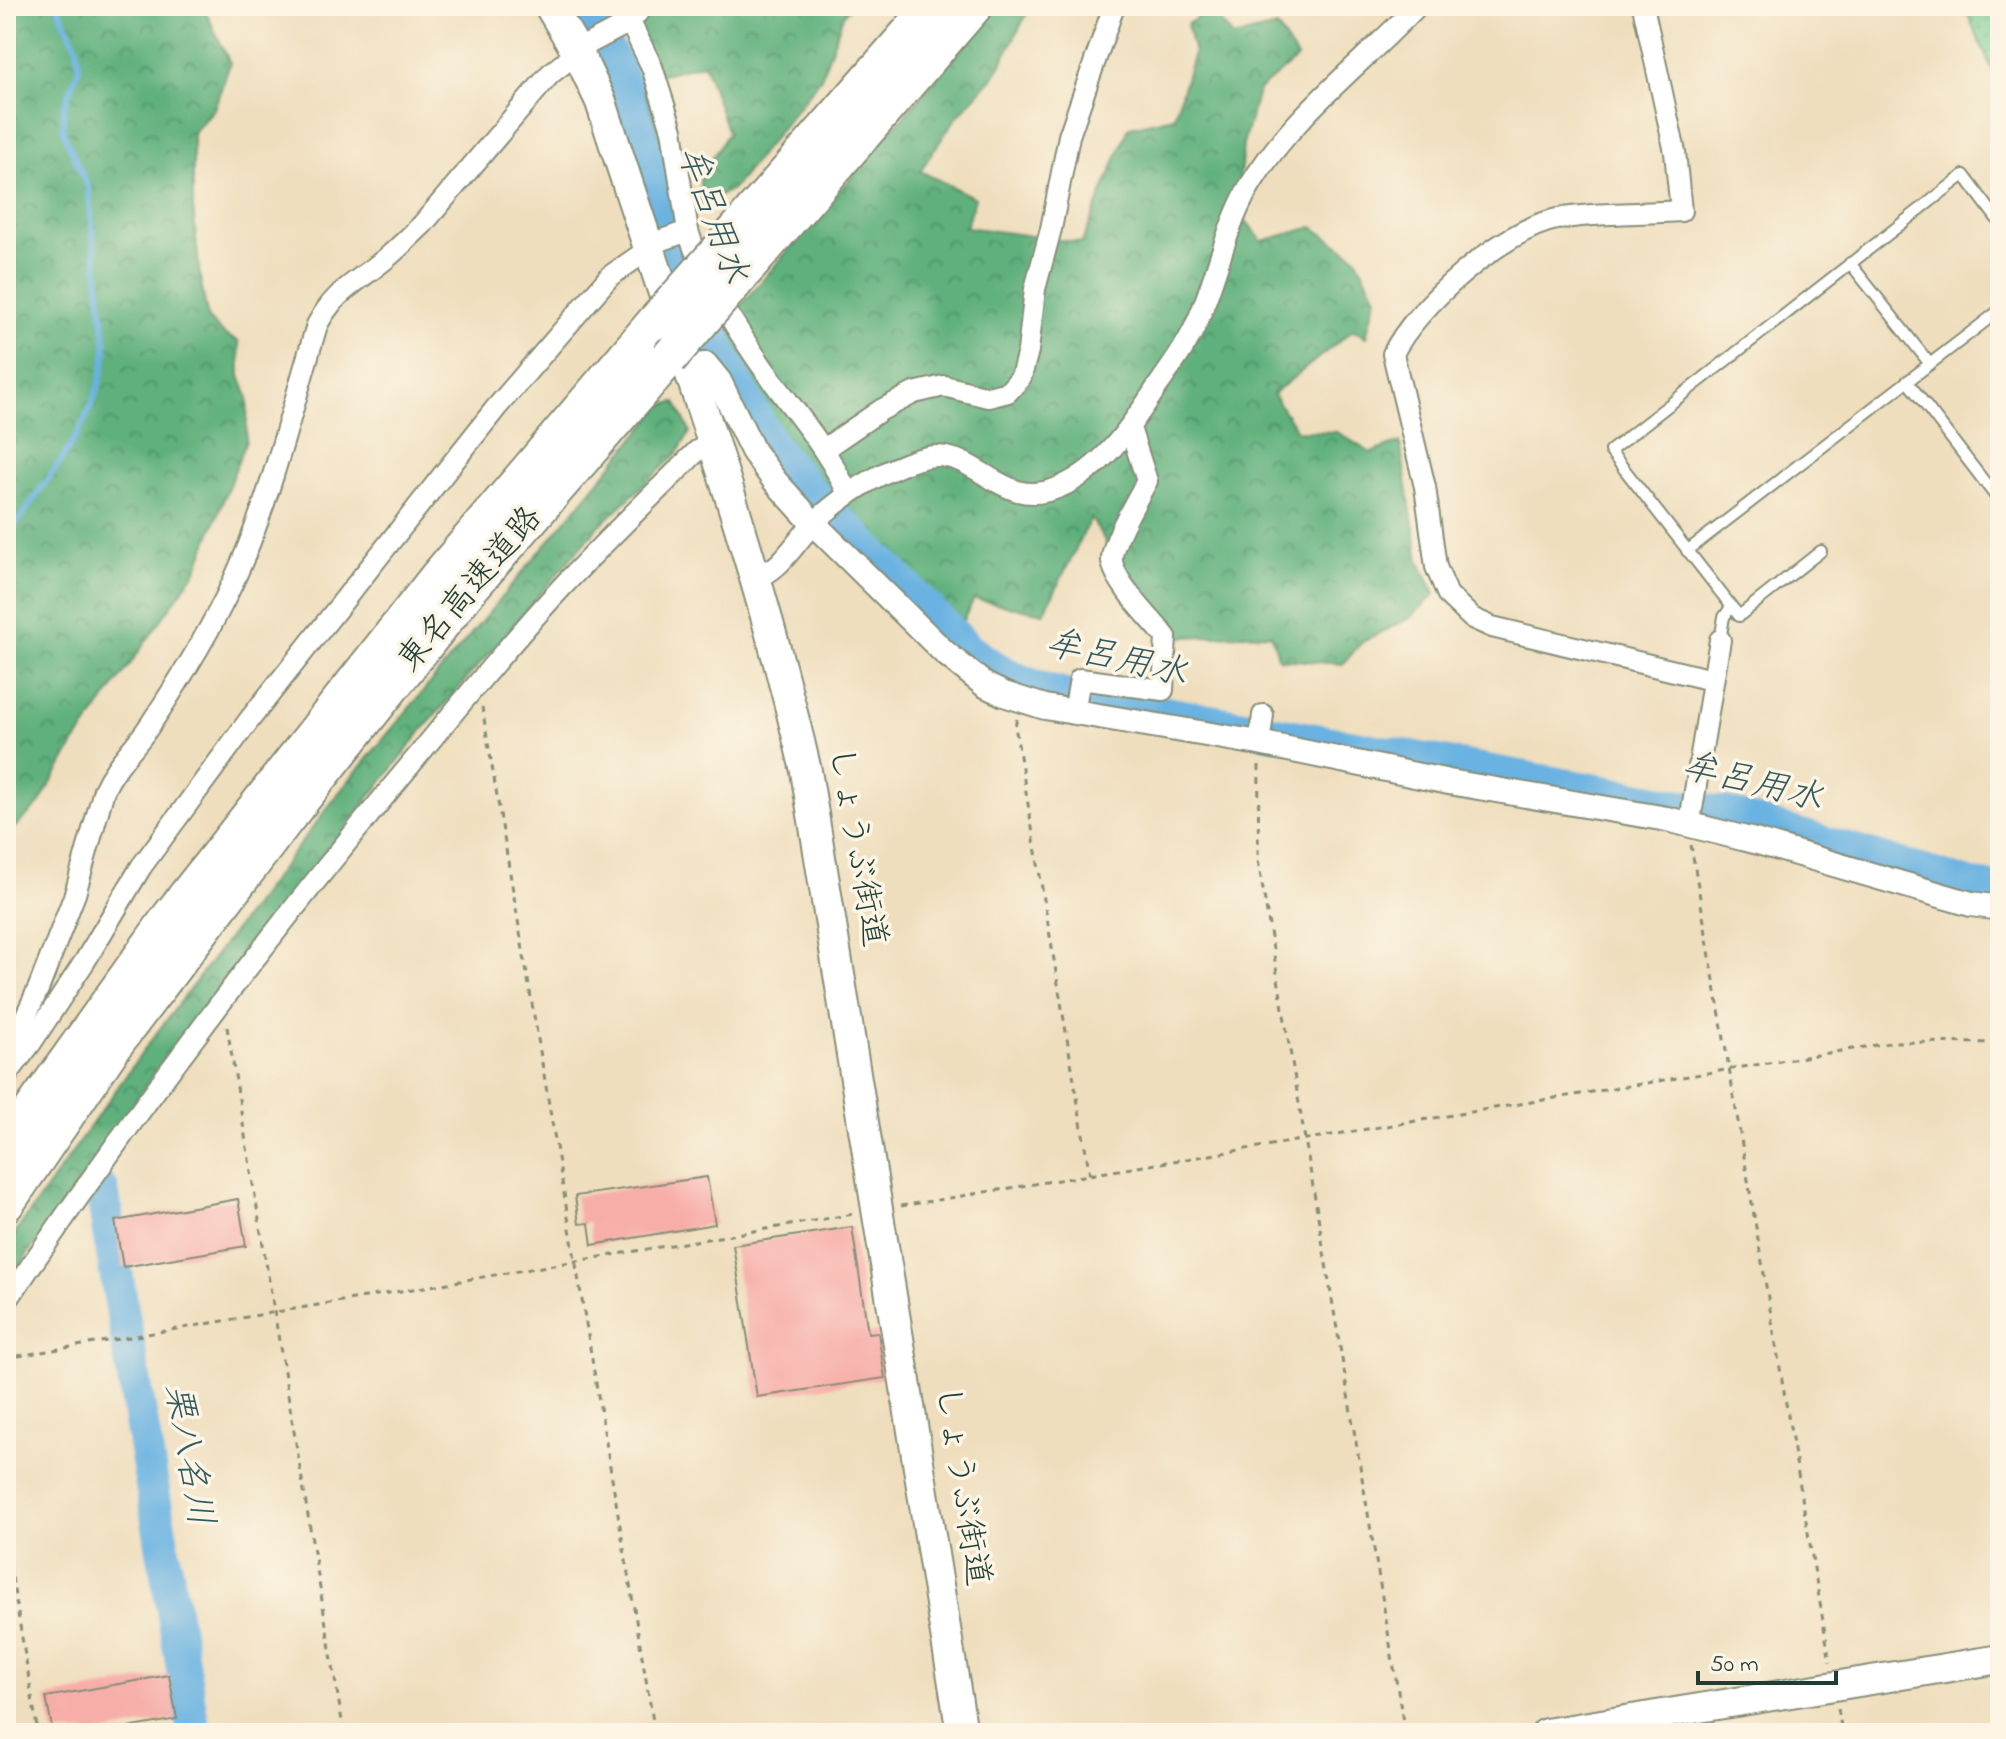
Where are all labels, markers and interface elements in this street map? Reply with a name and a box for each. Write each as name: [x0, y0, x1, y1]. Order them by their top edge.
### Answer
water label: 牟呂用水: [661, 138, 761, 292]
street label: 東名高速道路: [386, 496, 556, 684]
water label: 牟呂用水: [1040, 618, 1192, 702]
water label: 牟呂用水: [1676, 741, 1828, 827]
street label: しょうぶ街道: [814, 743, 898, 951]
water label: 栗八名川: [148, 1379, 226, 1531]
street label: しょうぶ街道: [920, 1382, 1002, 1590]
scale bar: [1698, 1635, 1836, 1685]
text: 50 m: [1710, 1648, 1759, 1683]

